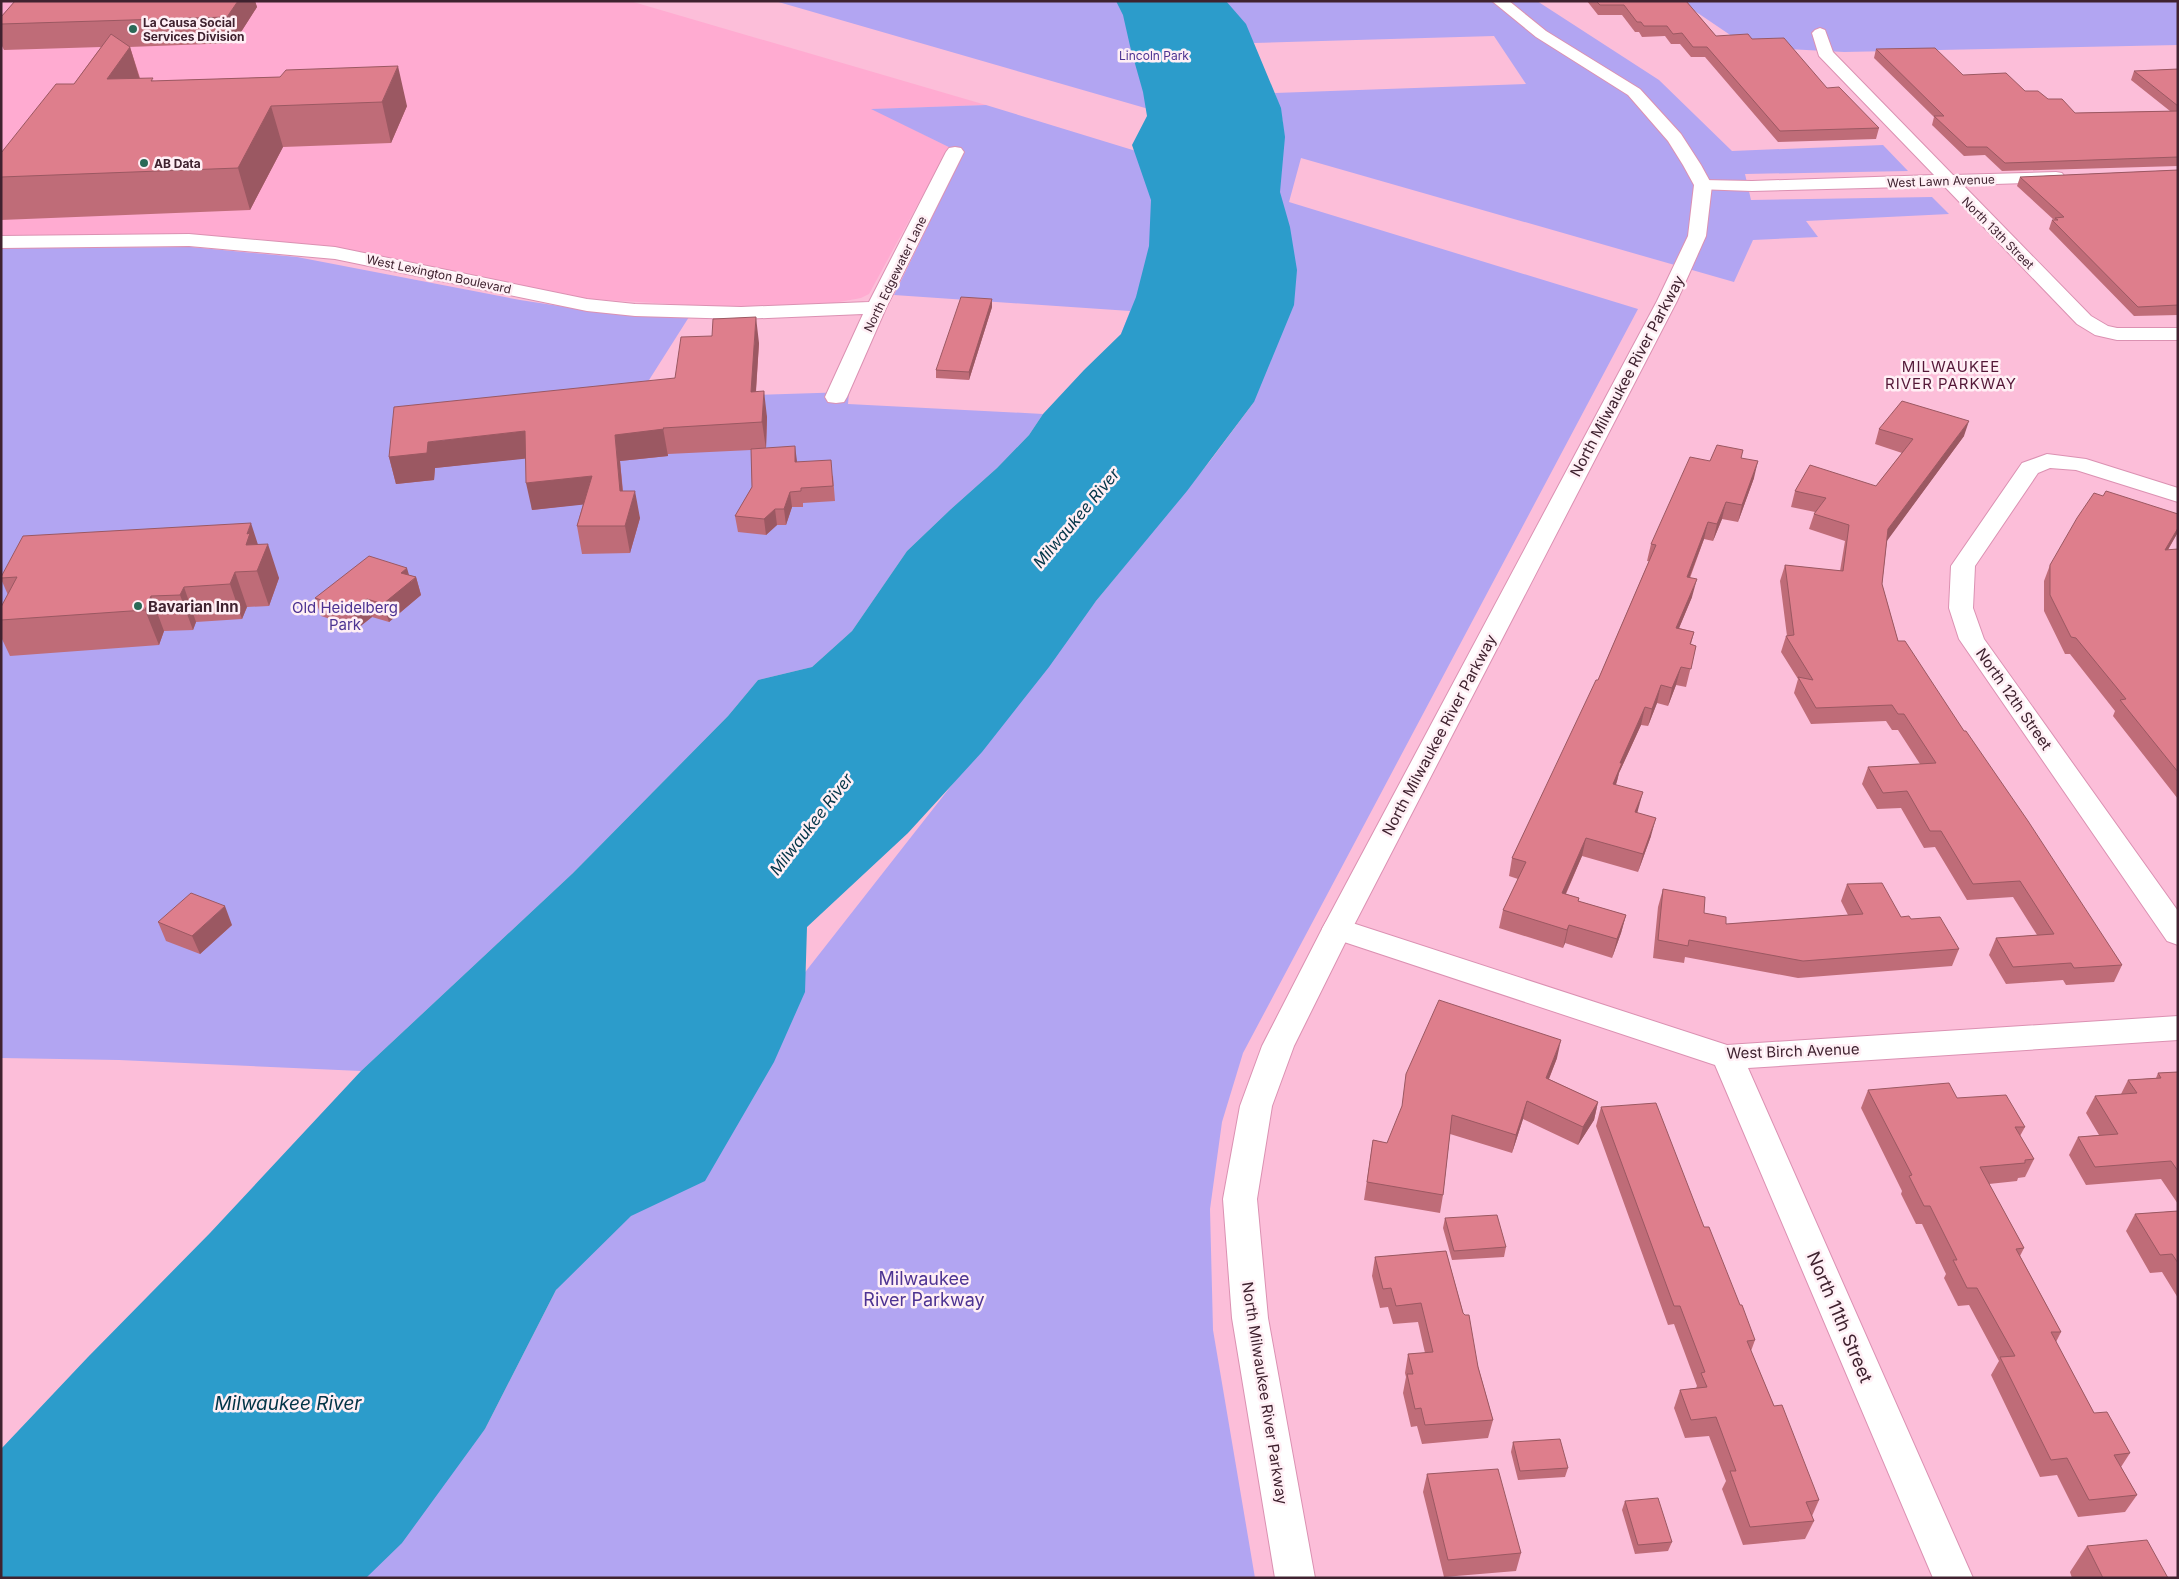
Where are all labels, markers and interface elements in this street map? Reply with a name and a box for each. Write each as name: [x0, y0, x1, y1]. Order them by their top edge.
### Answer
place label: La Causa Social Services Division: [143, 15, 244, 44]
marker: La Causa Social Services Division: [127, 23, 139, 35]
park label: Lincoln Park: [1119, 48, 1189, 63]
place label: AB Data: [154, 156, 201, 171]
marker: AB Data: [138, 157, 150, 169]
street label: West Lawn Avenue: [1887, 172, 1995, 190]
street label: North 13th Street: [1959, 194, 2037, 272]
street label: North Edgewater Lane: [860, 214, 930, 334]
street label: West Lexington Boulevard: [365, 251, 513, 297]
street label: North Milwaukee River Parkway: [1566, 272, 1689, 480]
district label: MILWAUKEE RIVER PARKWAY: [1885, 357, 2017, 393]
water label: Milwaukee River: [1029, 463, 1124, 572]
place label: Bavarian Inn: [148, 597, 239, 616]
park label: Old Heidelberg Park: [292, 598, 398, 634]
marker: Bavarian Inn: [132, 600, 144, 612]
street label: North Milwaukee River Parkway: [1378, 631, 1501, 839]
street label: North 12th Street: [1972, 645, 2056, 754]
water label: Milwaukee River: [765, 768, 858, 879]
street label: West Birch Avenue: [1726, 1039, 1860, 1063]
street label: North 11th Street: [1803, 1248, 1877, 1386]
park label: Milwaukee River Parkway: [863, 1268, 985, 1310]
street label: North Milwaukee River Parkway: [1238, 1280, 1292, 1506]
water label: Milwaukee River: [215, 1392, 362, 1415]

